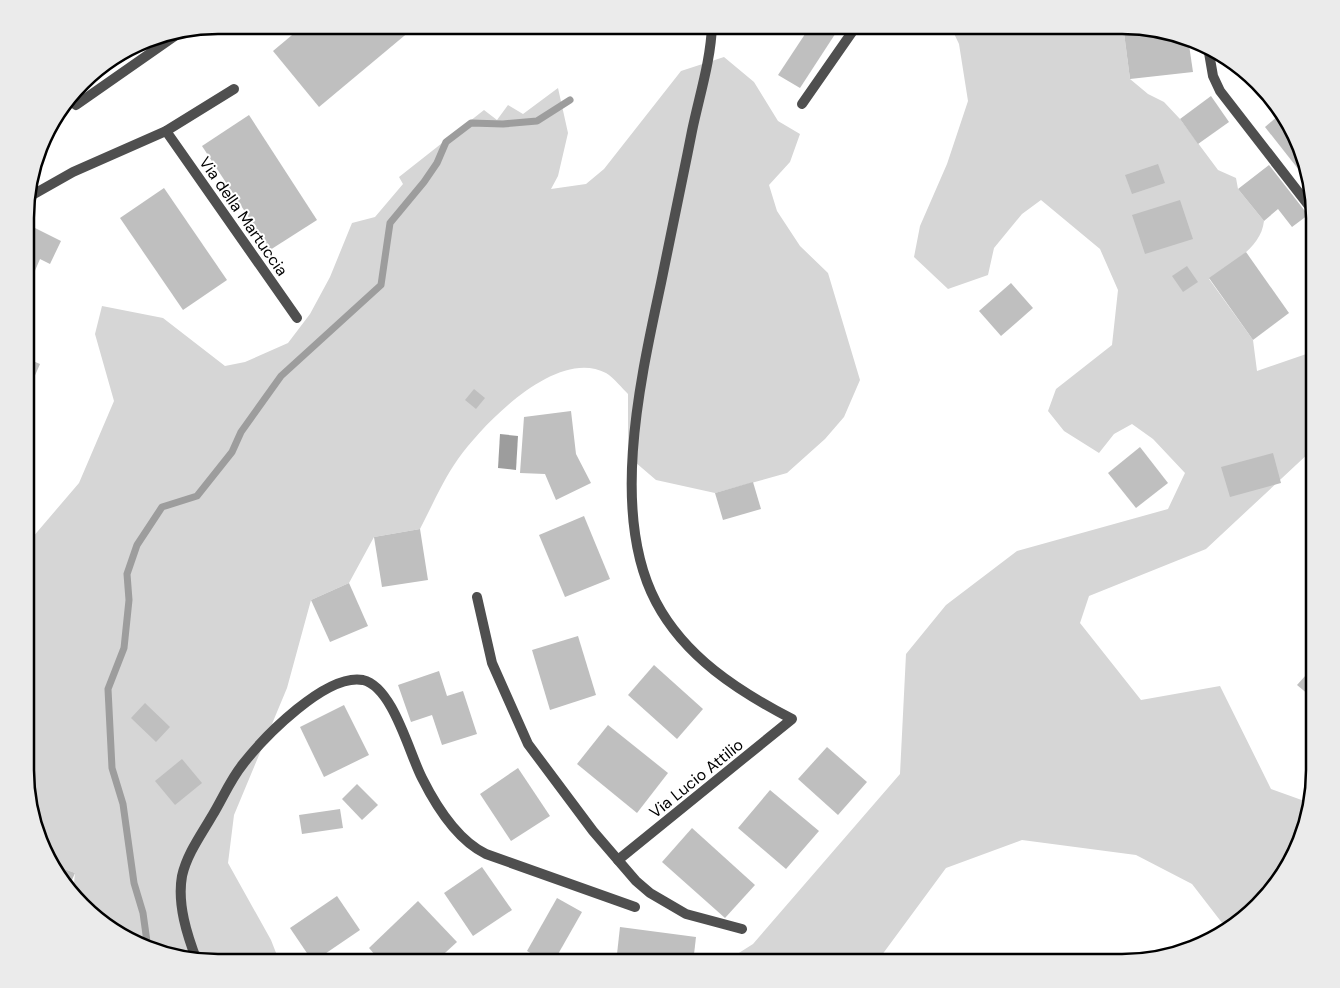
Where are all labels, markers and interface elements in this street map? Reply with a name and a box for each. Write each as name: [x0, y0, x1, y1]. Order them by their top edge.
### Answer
street label: Via della Martuccia: [195, 152, 293, 280]
street label: Via Lucio Attilio: [645, 734, 748, 823]

